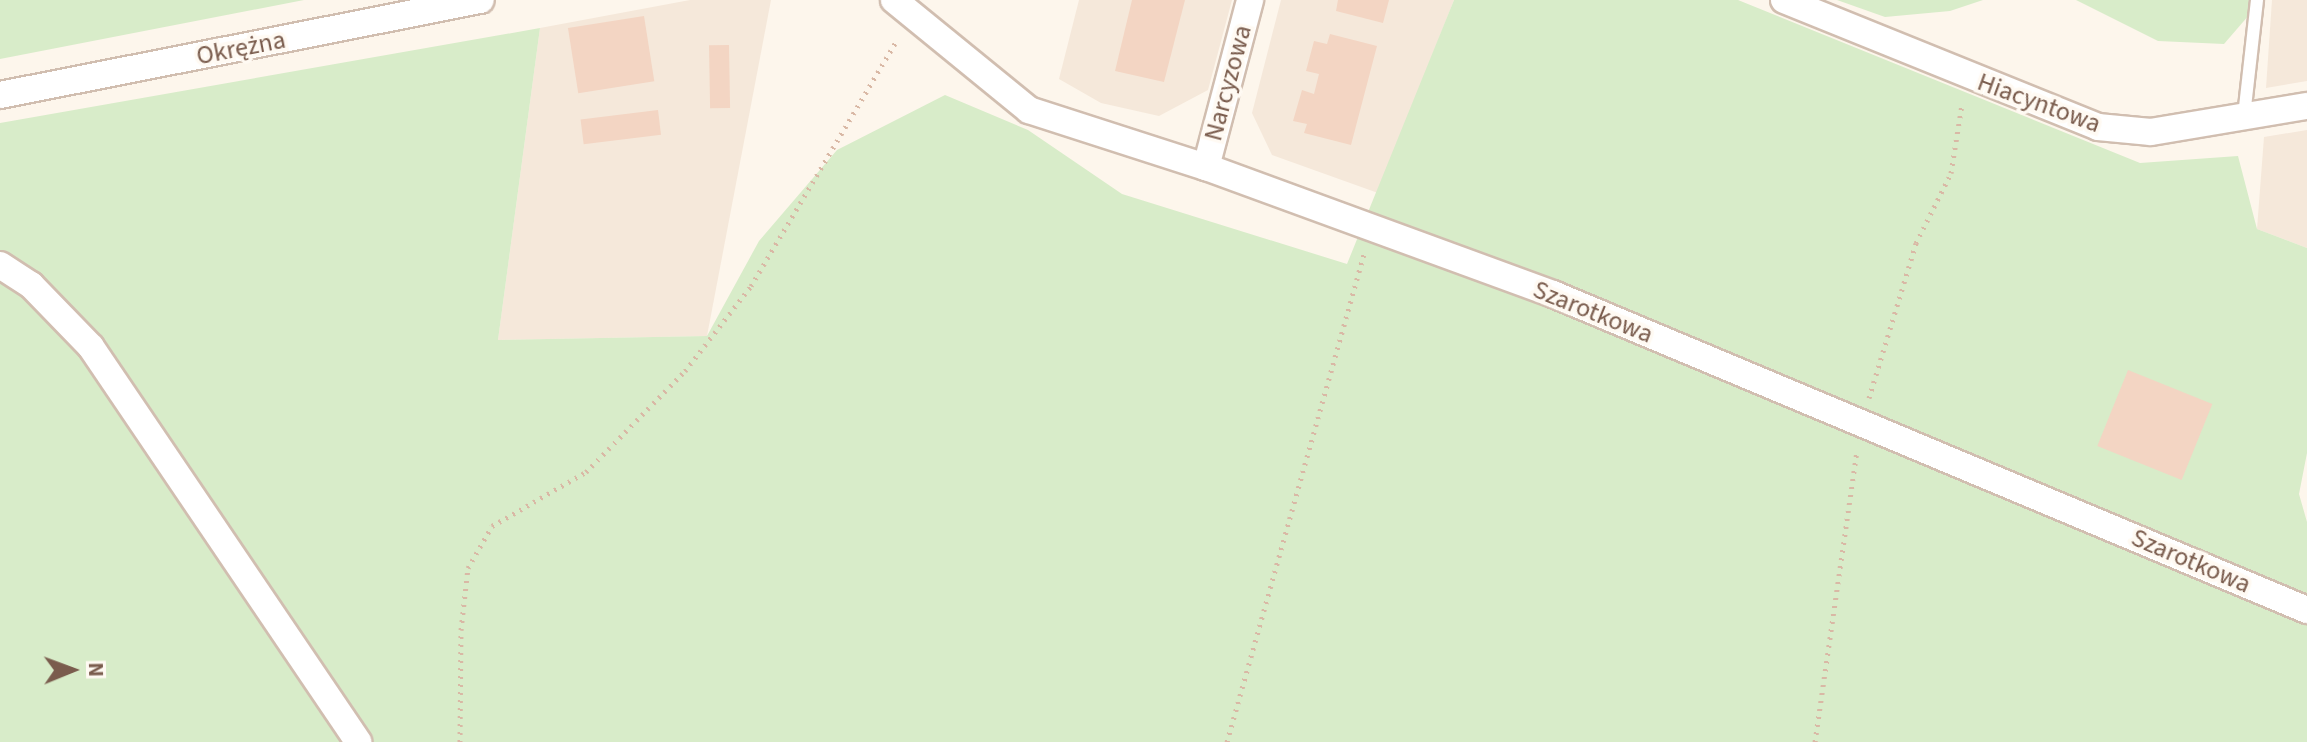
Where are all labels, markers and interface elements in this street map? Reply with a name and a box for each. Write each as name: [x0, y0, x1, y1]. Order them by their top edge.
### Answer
street label: Narcyzowa: [1198, 22, 1258, 144]
street label: Okrężna: [194, 24, 288, 72]
street label: Hiacyntowa: [1973, 66, 2105, 140]
street label: Szarotkowa: [1528, 274, 1658, 350]
street label: Szarotkowa: [2127, 522, 2255, 600]
north arrow: [32, 630, 112, 710]
text: N: [80, 662, 112, 677]

